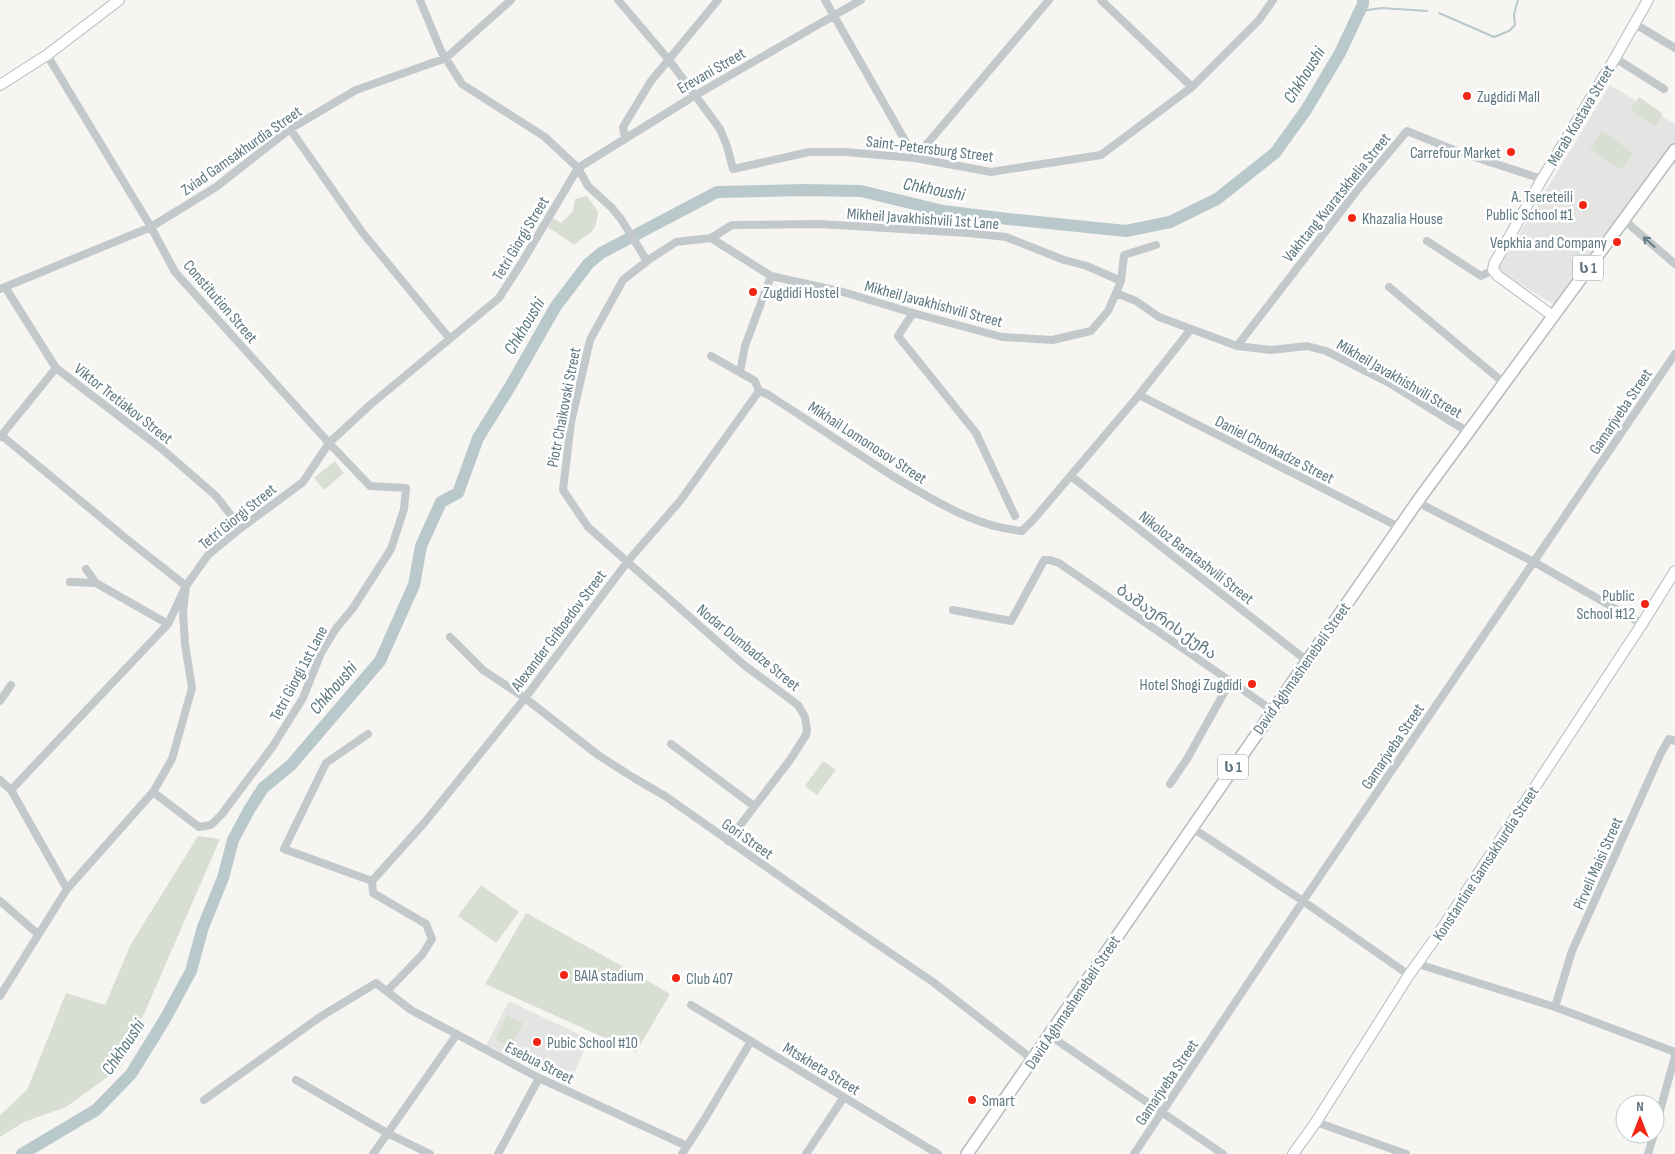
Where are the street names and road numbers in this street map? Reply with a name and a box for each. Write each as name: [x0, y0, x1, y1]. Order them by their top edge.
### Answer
street label: Erevani Street: [674, 44, 749, 98]
street label: Merab Kostava Street: [1544, 62, 1619, 170]
street label: Zviad Gamsakhurdia Street: [178, 102, 306, 200]
street label: Vakhtang Kvaratskhelia Street: [1279, 129, 1395, 266]
street label: Saint-Petersburg Street: [865, 132, 995, 167]
street label: Tetri Giorgi Street: [489, 193, 554, 284]
street label: Mikheil Javakhishvili 1st Lane: [846, 205, 1000, 234]
road number: ს 1: [1573, 256, 1603, 280]
street label: Constitution Street: [179, 257, 261, 348]
street label: Mikheil Javakhishvili Street: [863, 277, 1005, 332]
street label: Mikheil Javakhishvili Street: [1333, 336, 1466, 423]
street label: Piotr Chaikovski Street: [544, 346, 585, 469]
street label: Viktor Tretiakov Street: [70, 360, 176, 449]
street label: Gamarjveba Street: [1586, 365, 1657, 458]
street label: Mikhail Lomonosov Street: [804, 398, 930, 489]
street label: Daniel Chonkadze Street: [1212, 412, 1337, 489]
street label: Tetri Giorgi Street: [195, 480, 281, 554]
street label: Nikoloz Baratashvili Street: [1135, 507, 1257, 609]
street label: Alexander Griboedov Street: [507, 567, 611, 696]
street label: ბაშაურის ქუჩა: [1112, 581, 1220, 664]
street label: David Aghmashenebeli Street: [1249, 599, 1355, 739]
street label: Nodar Dumbadze Street: [693, 601, 804, 696]
street label: Tetri Giorgi 1st Lane: [266, 623, 332, 724]
street label: Gamarjveba Street: [1358, 700, 1429, 793]
road number: ს 1: [1218, 754, 1248, 780]
street label: Konstantine Gamsakhurdia Street: [1429, 783, 1543, 945]
street label: Pirveli Maisi Street: [1569, 814, 1627, 913]
street label: Gori Street: [718, 815, 777, 864]
street label: David Aghmashenebeli Street: [1021, 932, 1125, 1073]
street label: Gamarjveba Street: [1132, 1036, 1203, 1129]
street label: Esebua Street: [502, 1038, 577, 1089]
street label: Mtskheta Street: [779, 1039, 863, 1100]

